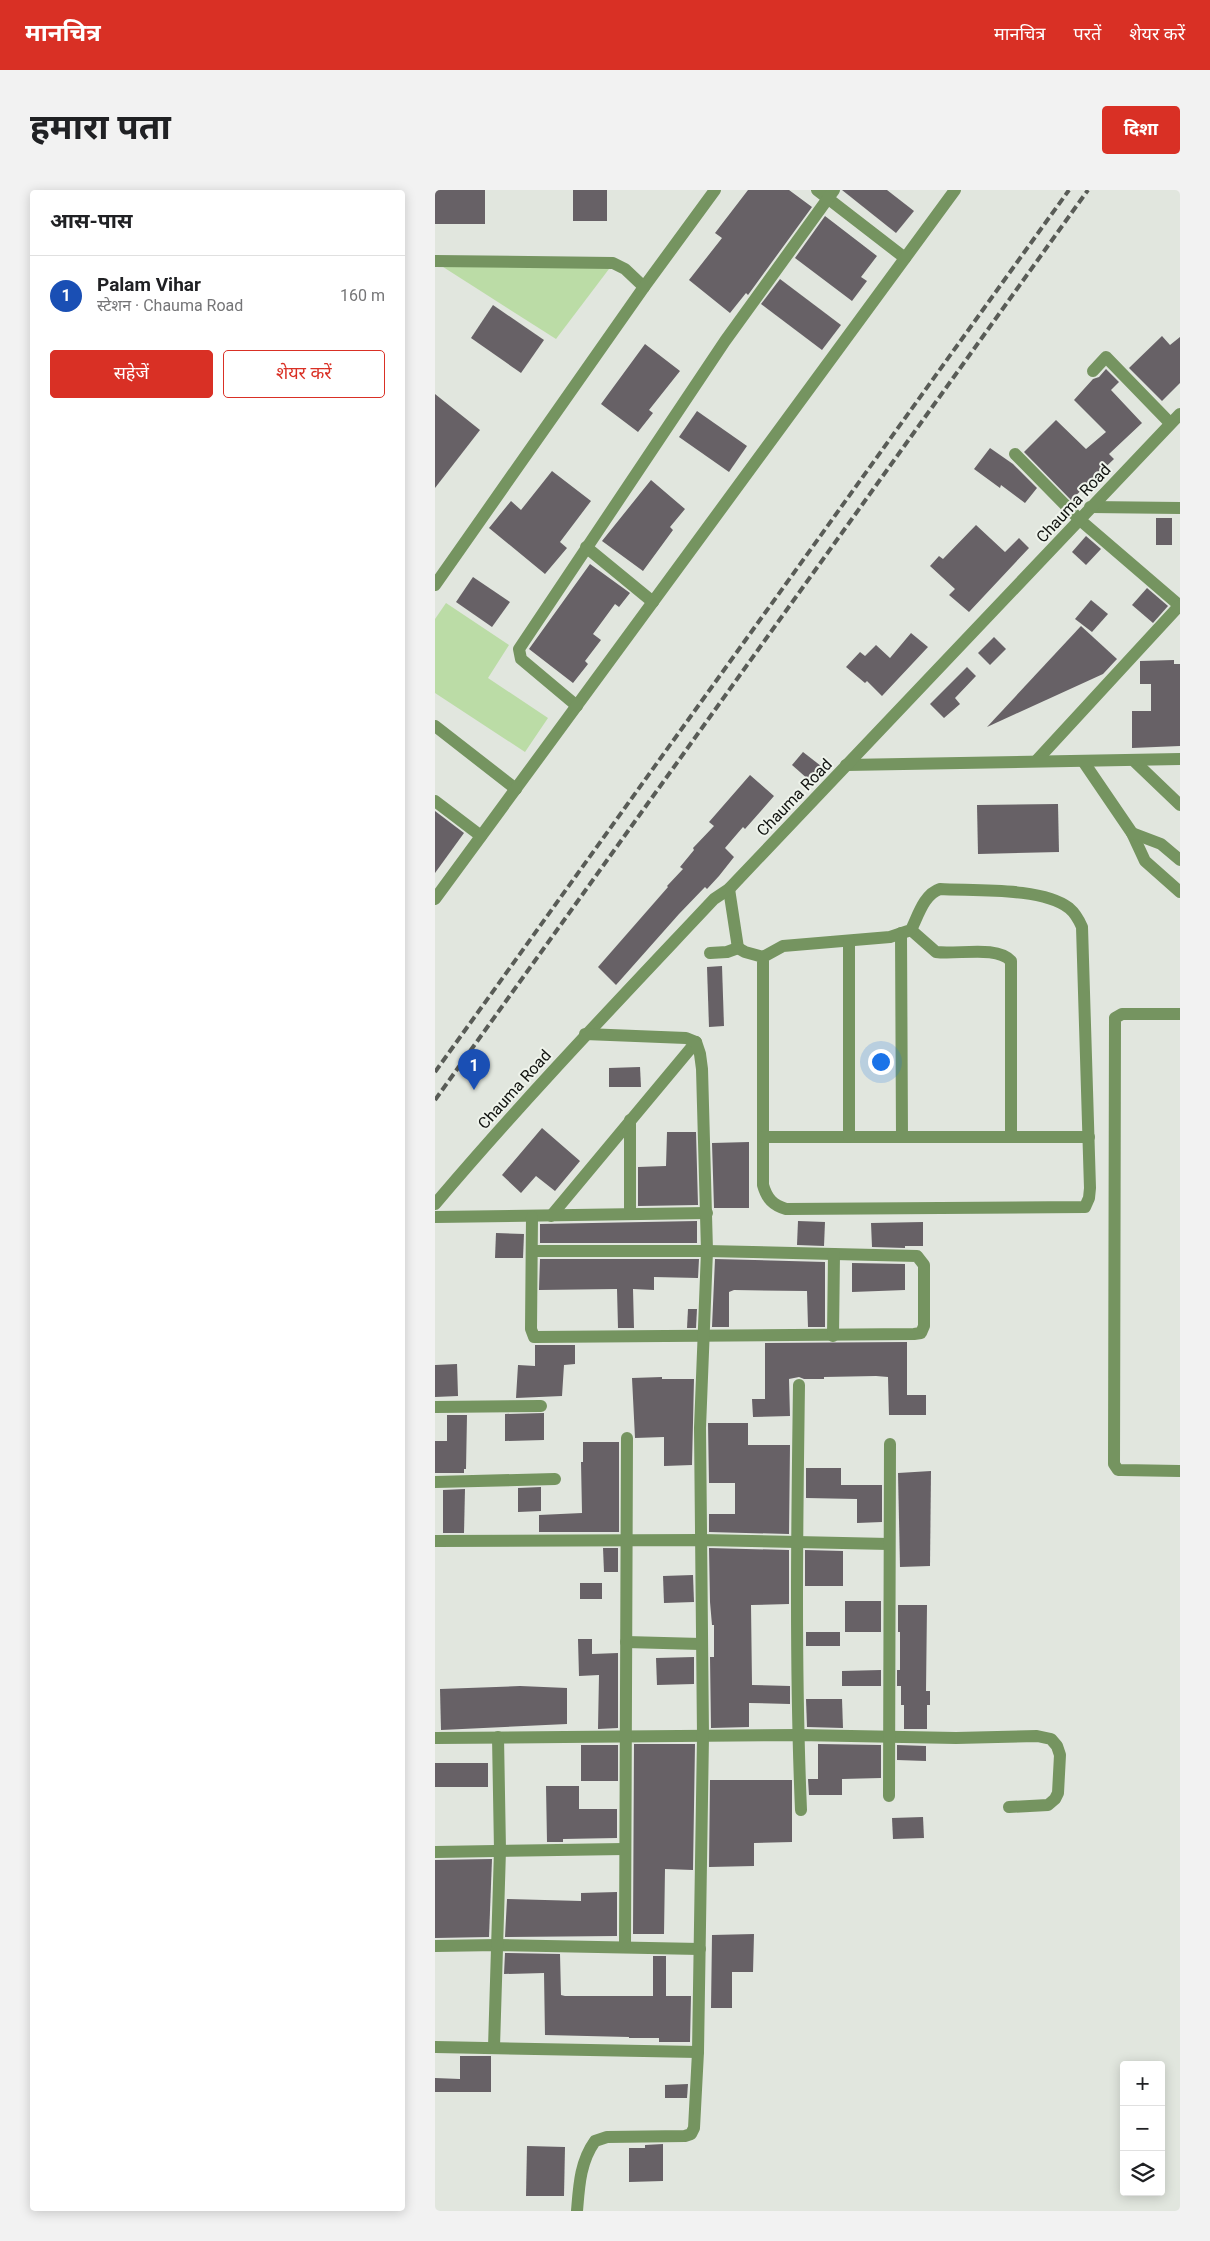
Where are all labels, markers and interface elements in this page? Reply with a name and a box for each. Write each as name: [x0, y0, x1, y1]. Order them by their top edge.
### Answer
text: मानचित्र: [25, 19, 101, 47]
text: मानचित्र: [994, 23, 1045, 44]
text: परतें: [1073, 23, 1101, 44]
text: शेयर करें: [1129, 23, 1185, 44]
button: दिशा: [1102, 106, 1180, 154]
text: हमारा पता: [30, 107, 171, 148]
text: आस-पास: [50, 209, 132, 233]
text: Palam Vihar: [97, 273, 201, 296]
text: 1: [61, 286, 71, 305]
text: 160 m: [340, 286, 385, 305]
text: स्टेशन · Chauma Road: [97, 296, 243, 315]
button: सहेजें: [50, 350, 213, 398]
button: शेयर करें: [223, 350, 385, 398]
street label: Chauma Road: [1032, 460, 1114, 546]
street label: Chauma Road: [753, 755, 836, 840]
street label: Chauma Road: [474, 1046, 555, 1133]
pin: 1: [458, 1049, 490, 1090]
your location: [868, 1049, 894, 1075]
map controls: [1120, 2061, 1165, 2196]
button: +: [1120, 2061, 1165, 2106]
button: −: [1120, 2106, 1165, 2151]
button: layers: [1120, 2151, 1165, 2196]

